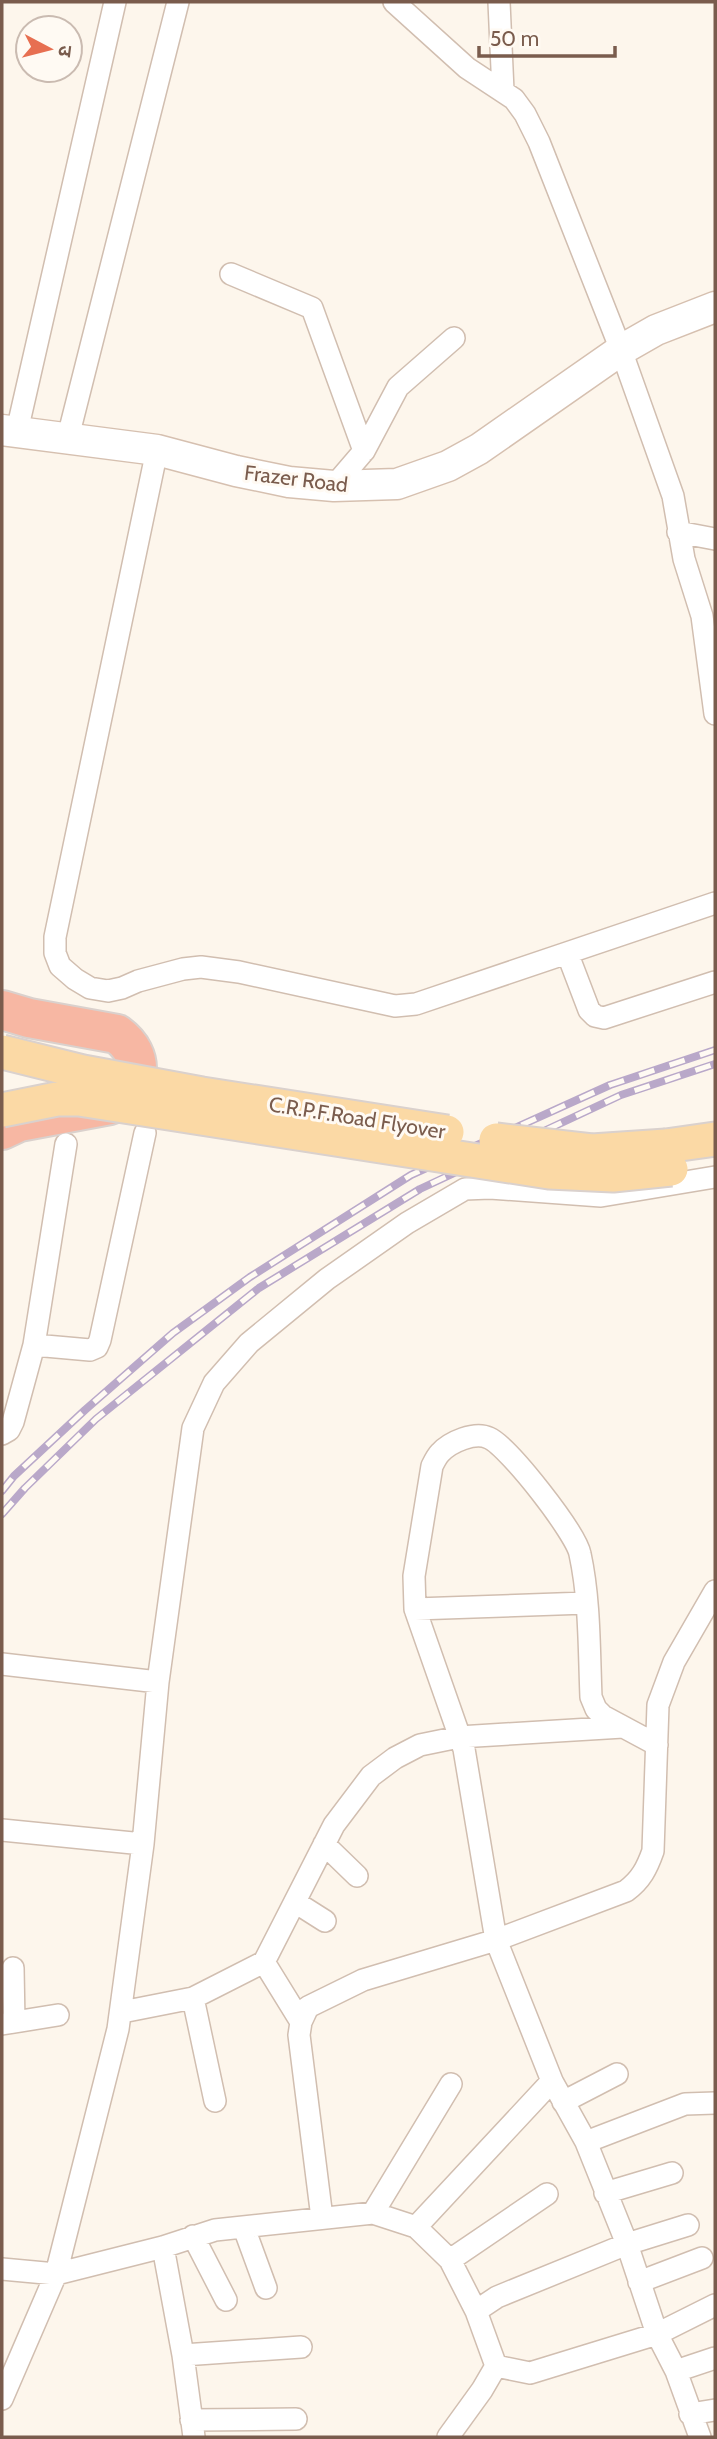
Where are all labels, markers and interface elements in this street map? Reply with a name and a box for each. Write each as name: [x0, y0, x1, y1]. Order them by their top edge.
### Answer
north arrow: [14, 14, 84, 84]
scale bar: [479, 14, 616, 58]
text: 50 m: [490, 26, 539, 51]
text: उ: [53, 44, 77, 59]
street label: Frazer Road: [243, 460, 349, 497]
street label: C.R.P.F.Road Flyover: [267, 1091, 447, 1144]

